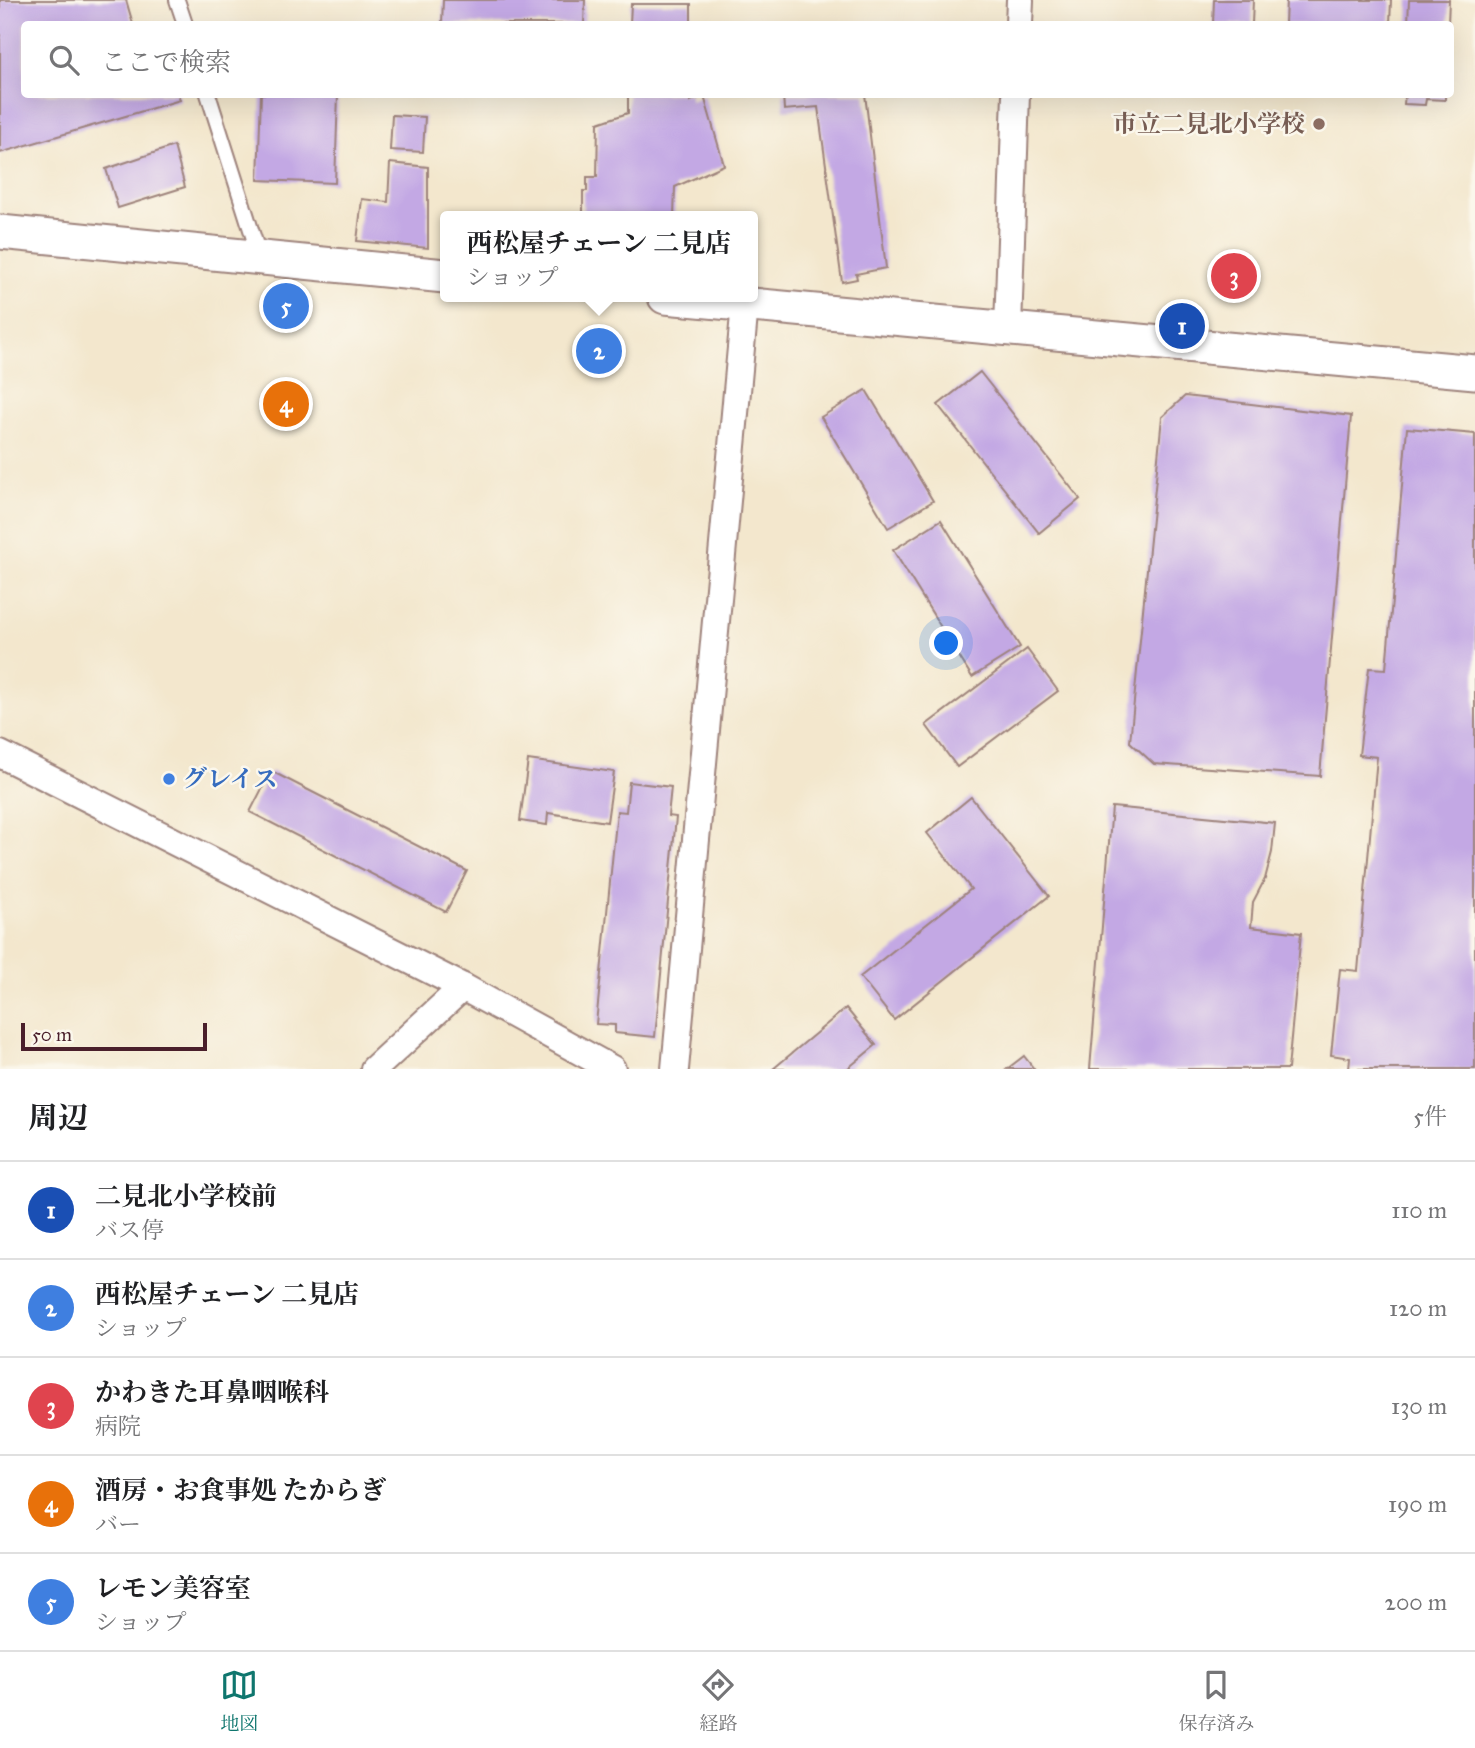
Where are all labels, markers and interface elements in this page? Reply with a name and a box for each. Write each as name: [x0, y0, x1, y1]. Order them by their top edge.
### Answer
search box: [21, 21, 1454, 98]
icon: search: [45, 41, 83, 79]
text: ここで検索: [101, 46, 231, 78]
place label: 市立二見北小学校: [1113, 109, 1305, 139]
marker: 市立二見北小学校: [1311, 116, 1327, 132]
popup: [440, 211, 758, 302]
text: 西松屋チェーン 二見店: [467, 227, 731, 259]
pin: 3: [1211, 250, 1257, 302]
text: ショップ: [467, 263, 558, 291]
pin: 5: [263, 280, 309, 332]
pin: 1: [1159, 300, 1205, 352]
pin: 2: [576, 325, 622, 377]
pin: 4: [263, 378, 309, 430]
your location: [929, 626, 963, 660]
place label: グレイス: [183, 764, 278, 794]
marker: グレイス: [161, 771, 177, 787]
scale bar: [21, 1020, 206, 1052]
text: 50 m: [32, 1023, 72, 1046]
text: 周辺: [28, 1100, 88, 1136]
text: 5件: [1413, 1102, 1447, 1130]
text: 二見北小学校前: [95, 1180, 277, 1212]
text: 1: [46, 1196, 56, 1224]
text: 110 m: [1391, 1196, 1447, 1224]
text: バス停: [95, 1216, 164, 1244]
text: 西松屋チェーン 二見店: [95, 1278, 359, 1310]
text: 2: [45, 1294, 57, 1322]
text: 120 m: [1389, 1294, 1447, 1322]
text: ショップ: [95, 1314, 187, 1342]
text: かわきた耳鼻咽喉科: [95, 1376, 329, 1408]
text: 3: [46, 1392, 56, 1420]
text: 130 m: [1391, 1392, 1447, 1420]
text: 病院: [95, 1412, 141, 1440]
text: 酒房・お食事処 たからぎ: [95, 1474, 387, 1506]
text: 4: [45, 1490, 57, 1518]
text: 190 m: [1388, 1490, 1447, 1518]
text: バー: [95, 1510, 141, 1538]
text: レモン美容室: [95, 1572, 251, 1604]
text: 5: [46, 1588, 56, 1616]
text: 200 m: [1385, 1588, 1447, 1616]
text: ショップ: [95, 1608, 187, 1636]
tab: 地図: [220, 1666, 259, 1735]
tab: 経路: [699, 1666, 738, 1735]
tab: 保存済み: [1178, 1666, 1255, 1735]

